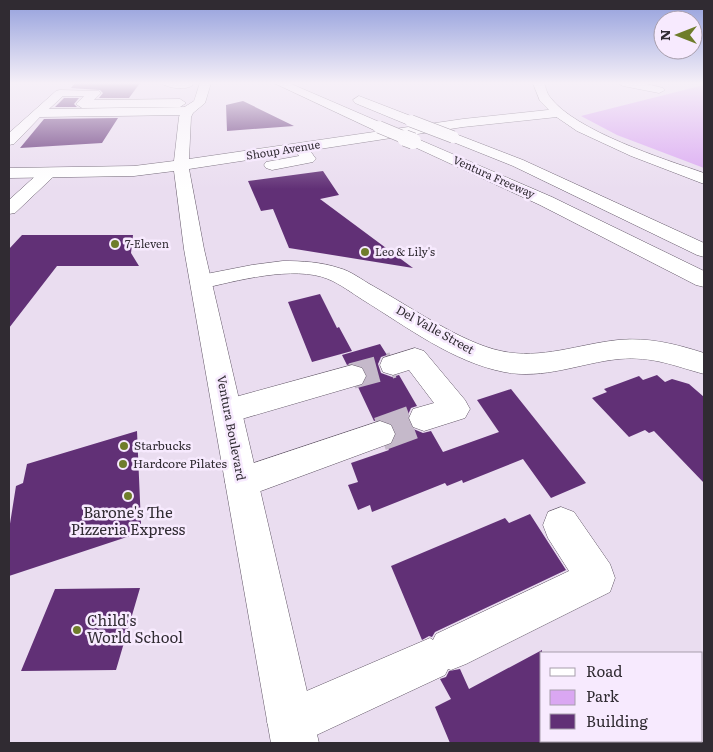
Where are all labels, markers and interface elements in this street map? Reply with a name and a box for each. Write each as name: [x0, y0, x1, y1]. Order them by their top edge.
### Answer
north arrow: [653, 10, 703, 60]
text: N: [654, 29, 674, 41]
street label: Shoup Avenue: [245, 135, 321, 163]
street label: Ventura Freeway: [451, 151, 539, 202]
place label: 7-Eleven: [125, 235, 169, 251]
marker: 7-Eleven: [109, 238, 121, 250]
place label: Leo & Lily's: [375, 243, 435, 259]
marker: Leo & Lily's: [359, 246, 371, 258]
street label: Del Valle Street: [393, 300, 478, 358]
street label: Ventura Boulevard: [213, 374, 251, 483]
place label: Starbucks: [134, 436, 192, 454]
marker: Starbucks: [118, 440, 130, 452]
place label: Hardcore Pilates: [133, 454, 227, 472]
marker: Hardcore Pilates: [117, 458, 129, 470]
marker: Barone's The Pizzeria Express: [122, 490, 134, 502]
place label: Barone's The Pizzeria Express: [71, 500, 186, 540]
place label: Child's World School: [87, 608, 183, 648]
marker: Child's World School: [71, 624, 83, 636]
legend: [540, 652, 703, 742]
text: Road: [586, 659, 622, 682]
text: Park: [586, 684, 620, 707]
text: Building: [586, 709, 648, 732]

